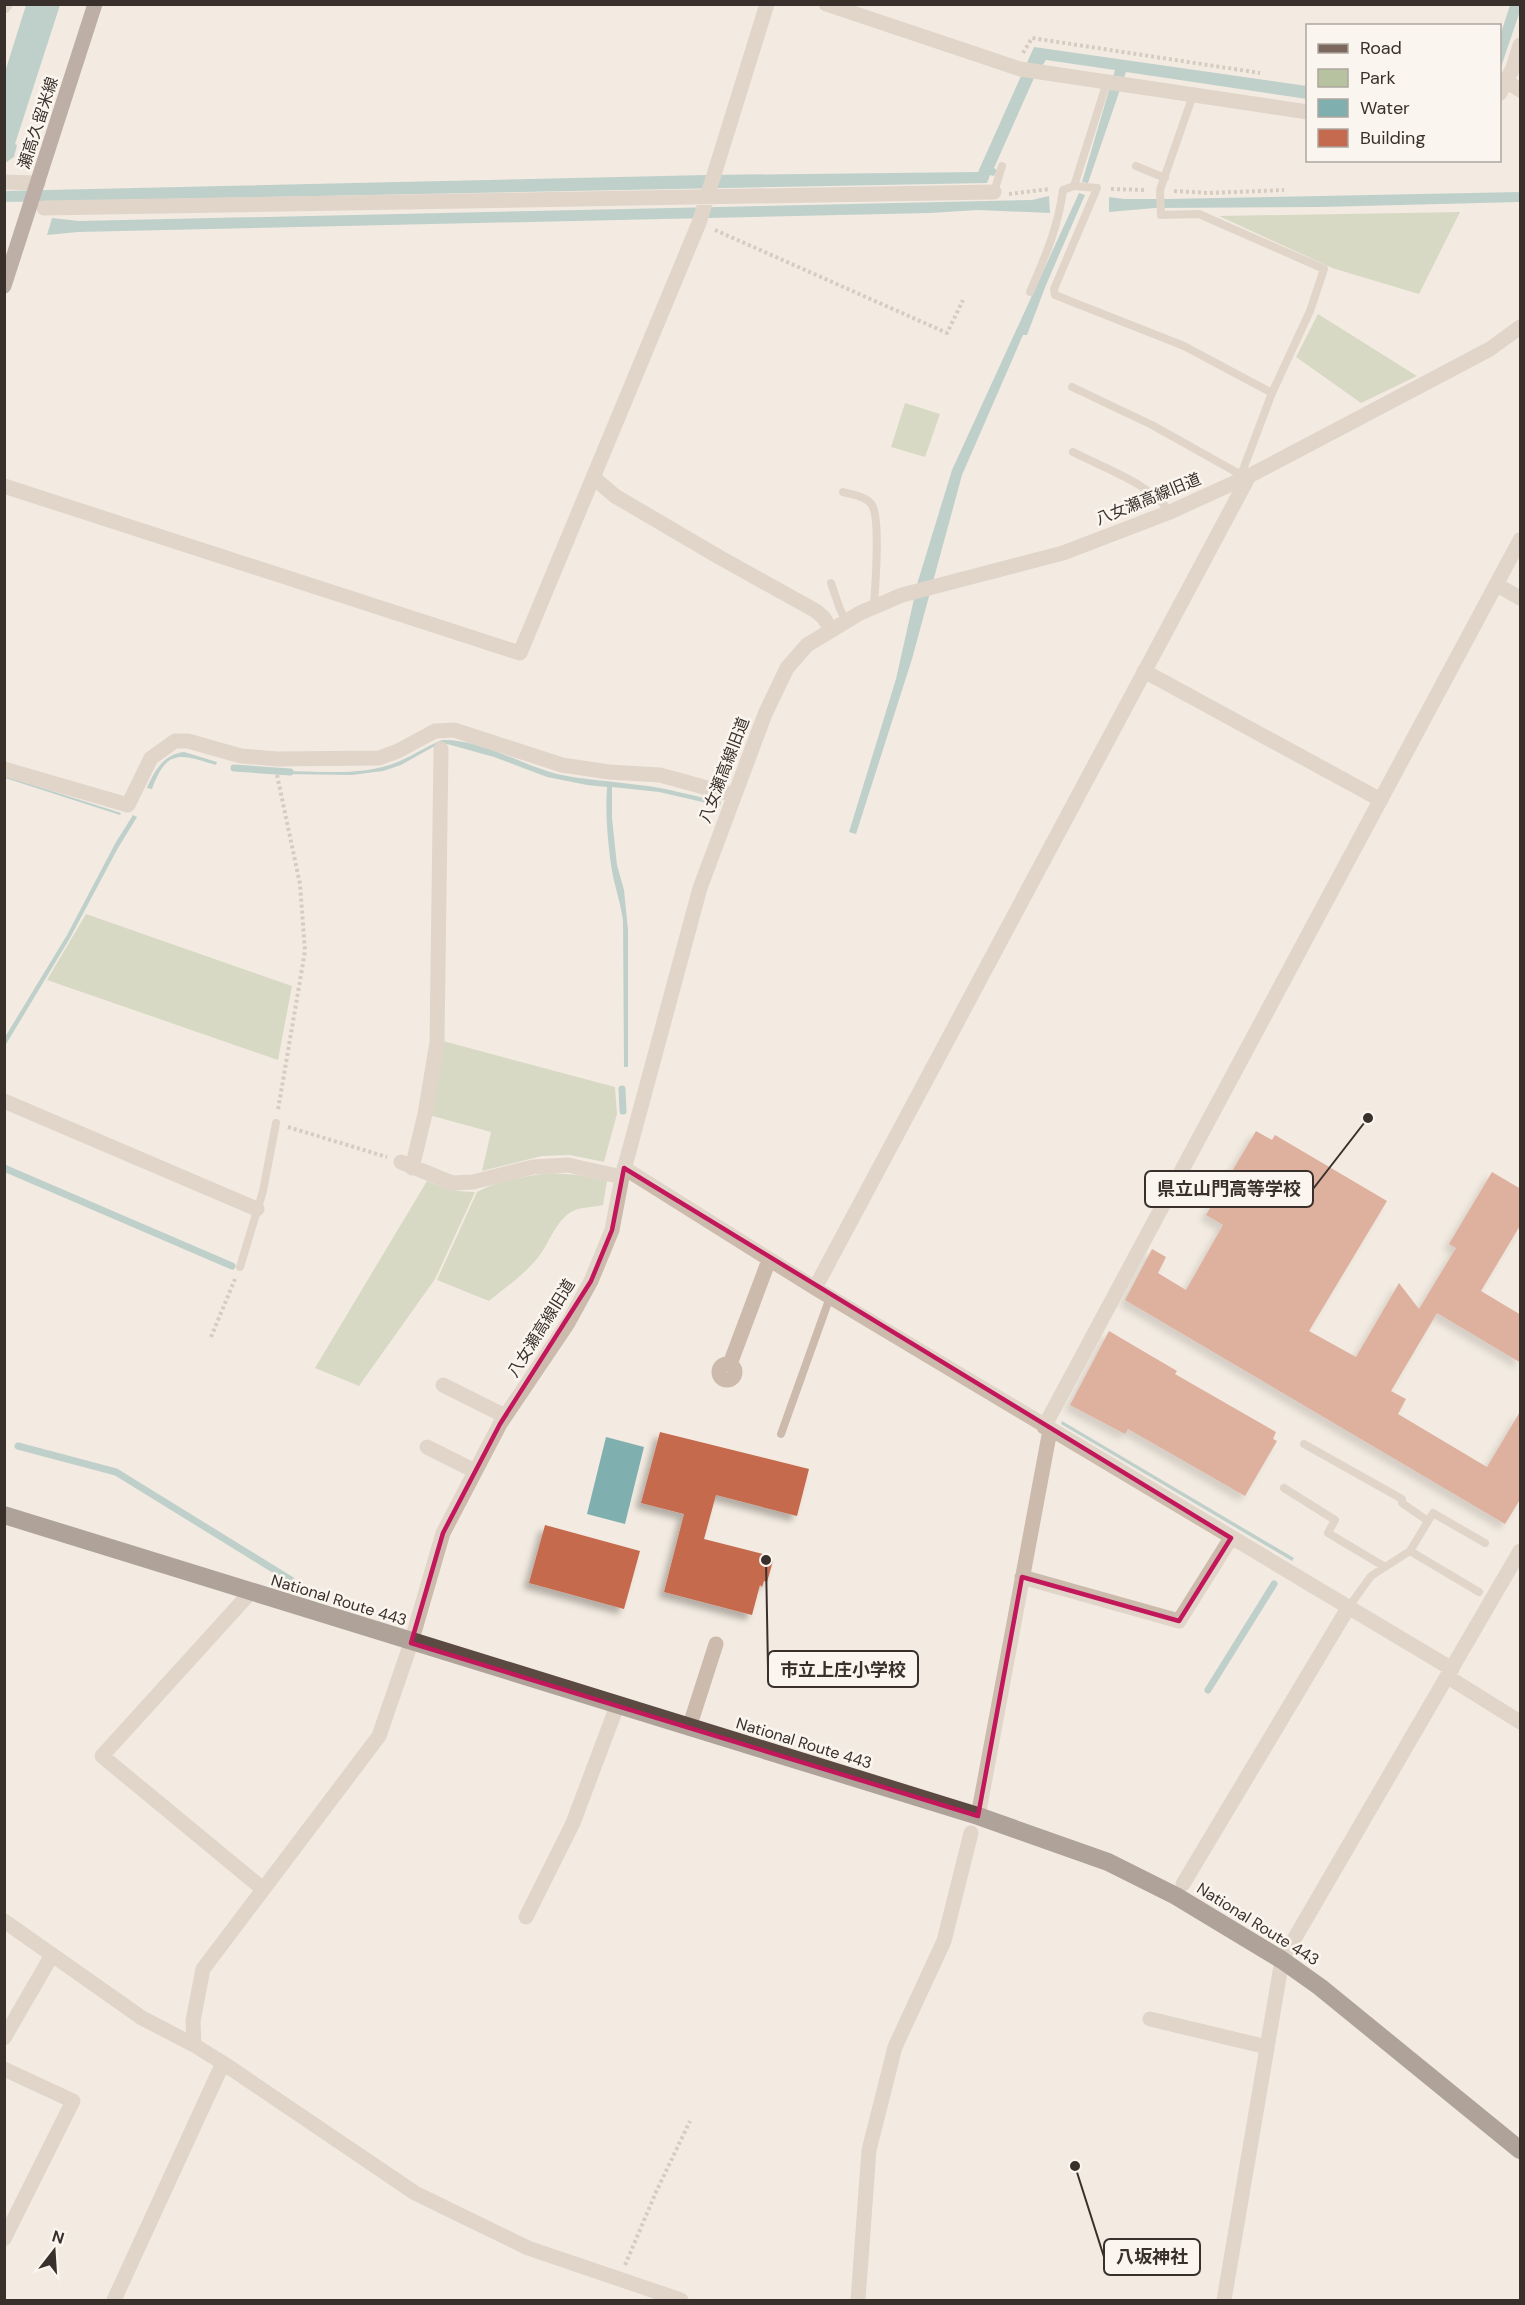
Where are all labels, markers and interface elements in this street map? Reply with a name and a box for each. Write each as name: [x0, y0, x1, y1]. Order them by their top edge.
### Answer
legend: [1306, 24, 1501, 162]
text: Road: [1360, 36, 1402, 60]
text: Park: [1360, 66, 1396, 90]
street label: 瀬高久留米線: [13, 74, 63, 172]
text: Water: [1360, 96, 1410, 120]
text: Building: [1360, 126, 1425, 150]
street label: 八女瀬高線旧道: [1092, 468, 1204, 530]
street label: 八女瀬高線旧道: [694, 714, 754, 826]
callout: 県立山門高等学校: [1145, 1171, 1313, 1207]
text: 県立山門高等学校: [1157, 1177, 1301, 1201]
street label: 八女瀬高線旧道: [502, 1275, 580, 1381]
street label: National Route 443: [269, 1569, 409, 1631]
callout: 市立上庄小学校: [768, 1651, 918, 1687]
text: 市立上庄小学校: [780, 1658, 906, 1682]
street label: National Route 443: [734, 1712, 874, 1774]
street label: National Route 443: [1193, 1878, 1323, 1970]
north arrow: [24, 2221, 84, 2281]
text: N: [50, 2225, 67, 2249]
callout: 八坂神社: [1104, 2239, 1200, 2275]
text: 八坂神社: [1116, 2245, 1188, 2269]

